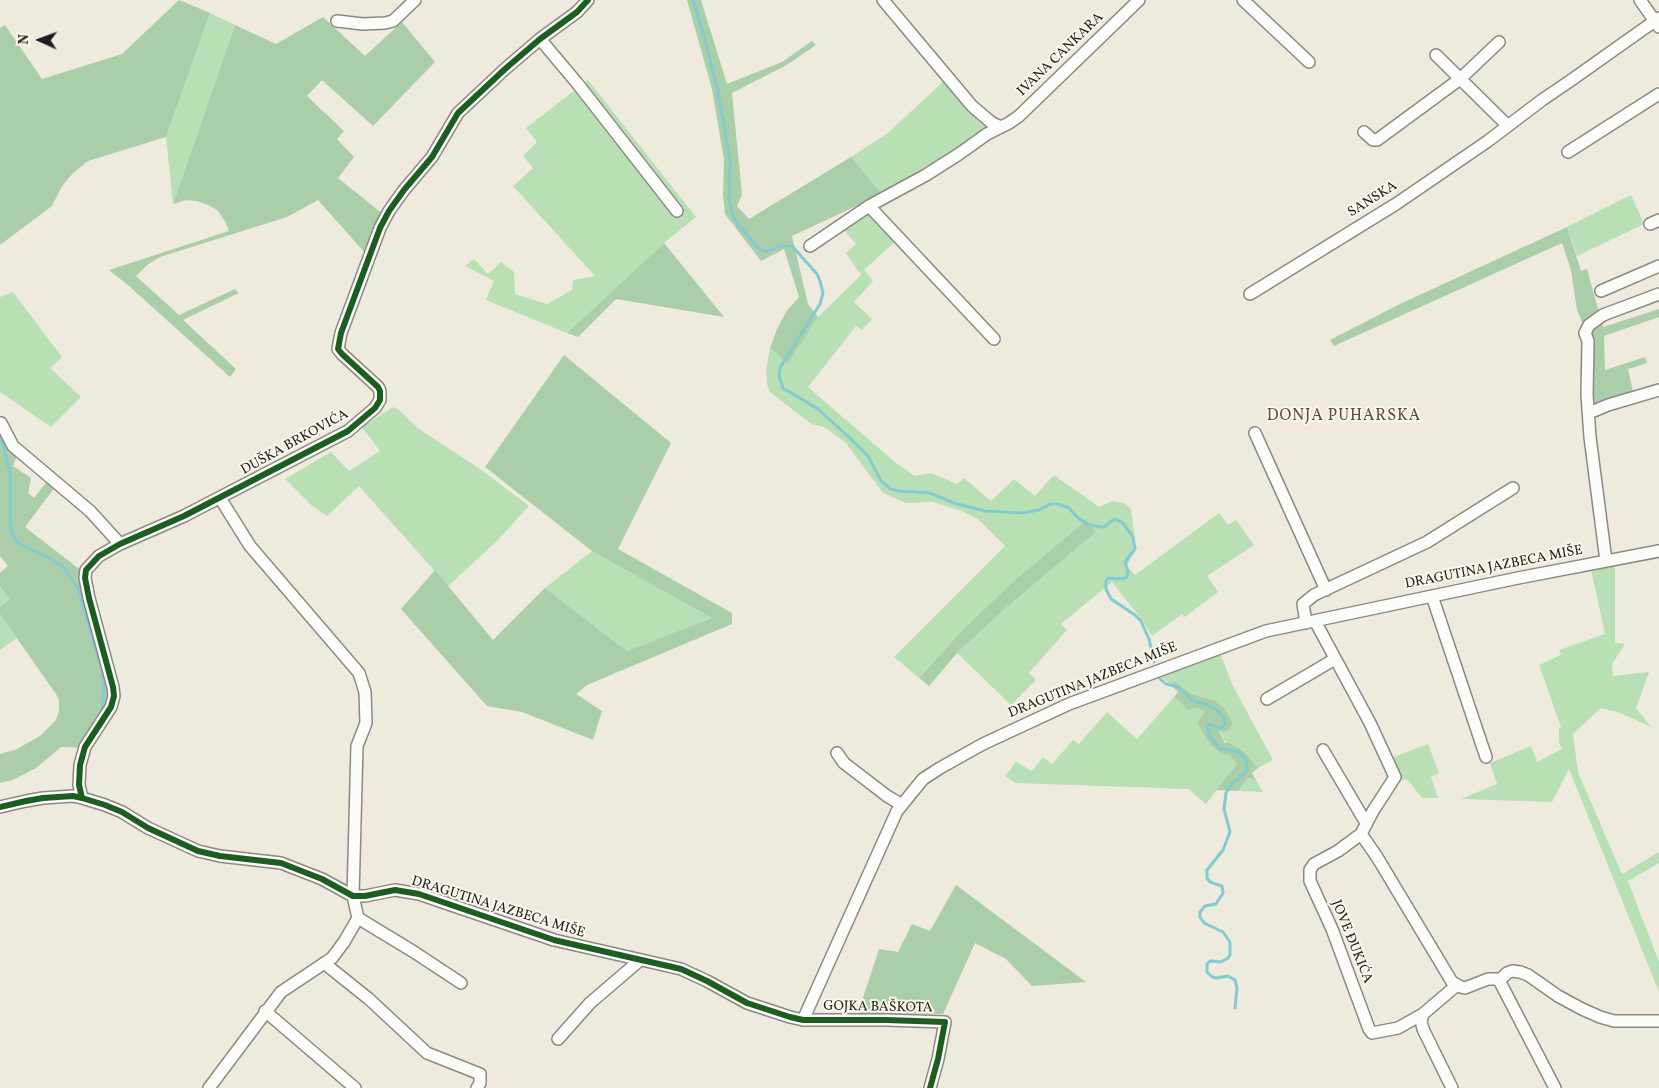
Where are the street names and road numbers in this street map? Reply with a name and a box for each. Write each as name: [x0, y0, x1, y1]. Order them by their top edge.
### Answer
street label: IVANA CANKARA: [1014, 10, 1108, 100]
street label: SANSKA: [1345, 178, 1401, 222]
street label: DUŠKA BRKOVIĆA: [238, 407, 352, 479]
street label: DRAGUTINA JAZBECA MIŠE: [1404, 543, 1584, 593]
street label: DRAGUTINA JAZBECA MIŠE: [1006, 639, 1180, 723]
street label: DRAGUTINA JAZBECA MIŠE: [409, 874, 587, 942]
street label: JOVE ĐUKIĆA: [1327, 898, 1375, 986]
street label: GOJKA BAŠKOTA: [823, 999, 933, 1017]

